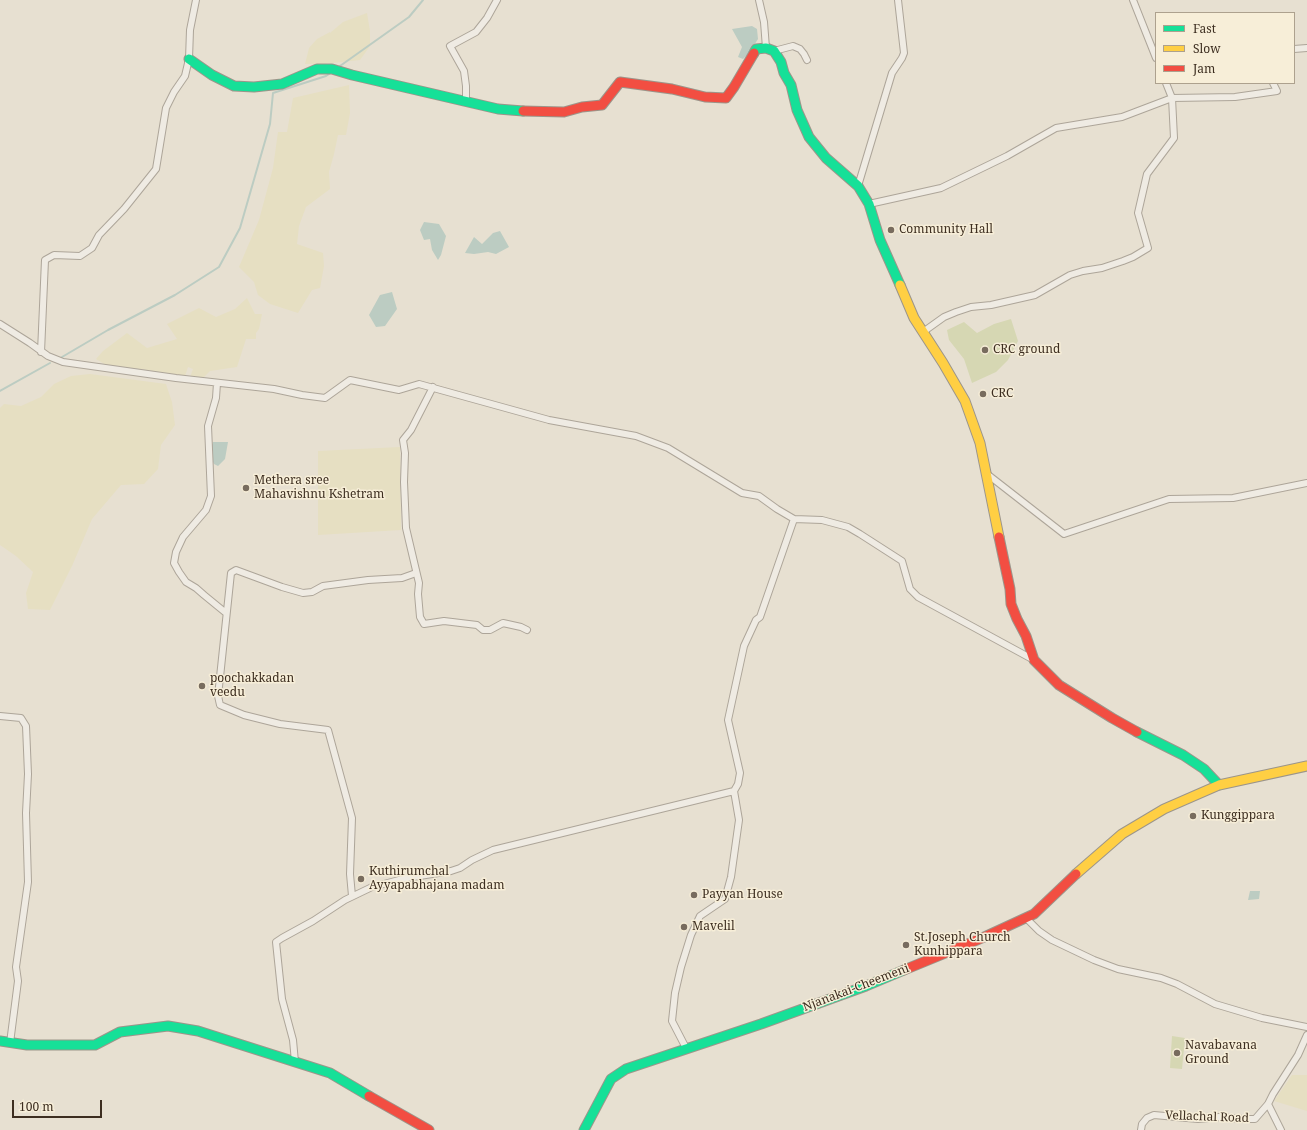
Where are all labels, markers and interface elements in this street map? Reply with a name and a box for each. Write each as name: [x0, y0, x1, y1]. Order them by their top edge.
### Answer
legend: [1155, 12, 1295, 84]
text: Fast: [1193, 20, 1216, 37]
text: Slow: [1193, 40, 1221, 57]
text: Jam: [1193, 60, 1215, 77]
place label: Community Hall: [899, 223, 993, 237]
marker: Community Hall: [886, 225, 896, 235]
place label: CRC ground: [993, 343, 1060, 357]
marker: CRC ground: [980, 345, 990, 355]
place label: CRC: [991, 387, 1013, 401]
marker: CRC: [978, 389, 988, 399]
place label: Methera sree Mahavishnu Kshetram: [254, 474, 384, 502]
marker: Methera sree Mahavishnu Kshetram: [241, 483, 251, 493]
place label: poochakkadan veedu: [210, 672, 294, 700]
marker: poochakkadan veedu: [197, 681, 207, 691]
place label: Kunggippara: [1201, 809, 1275, 823]
marker: Kunggippara: [1188, 811, 1198, 821]
place label: Kuthirumchal Ayyapabhajana madam: [369, 865, 505, 893]
marker: Kuthirumchal Ayyapabhajana madam: [356, 874, 366, 884]
place label: Payyan House: [702, 888, 783, 902]
marker: Payyan House: [689, 890, 699, 900]
place label: Mavelil: [692, 920, 735, 934]
marker: Mavelil: [679, 922, 689, 932]
place label: St.Joseph Church Kunhippara: [914, 931, 1011, 959]
marker: St.Joseph Church Kunhippara: [901, 940, 911, 950]
street label: Njanakai-Cheemeni: [801, 961, 911, 1015]
place label: Navabavana Ground: [1185, 1039, 1257, 1067]
marker: Navabavana Ground: [1172, 1048, 1182, 1058]
scale bar: [14, 1092, 104, 1118]
text: 100 m: [19, 1098, 54, 1115]
street label: Vellachal Road: [1165, 1108, 1249, 1126]

